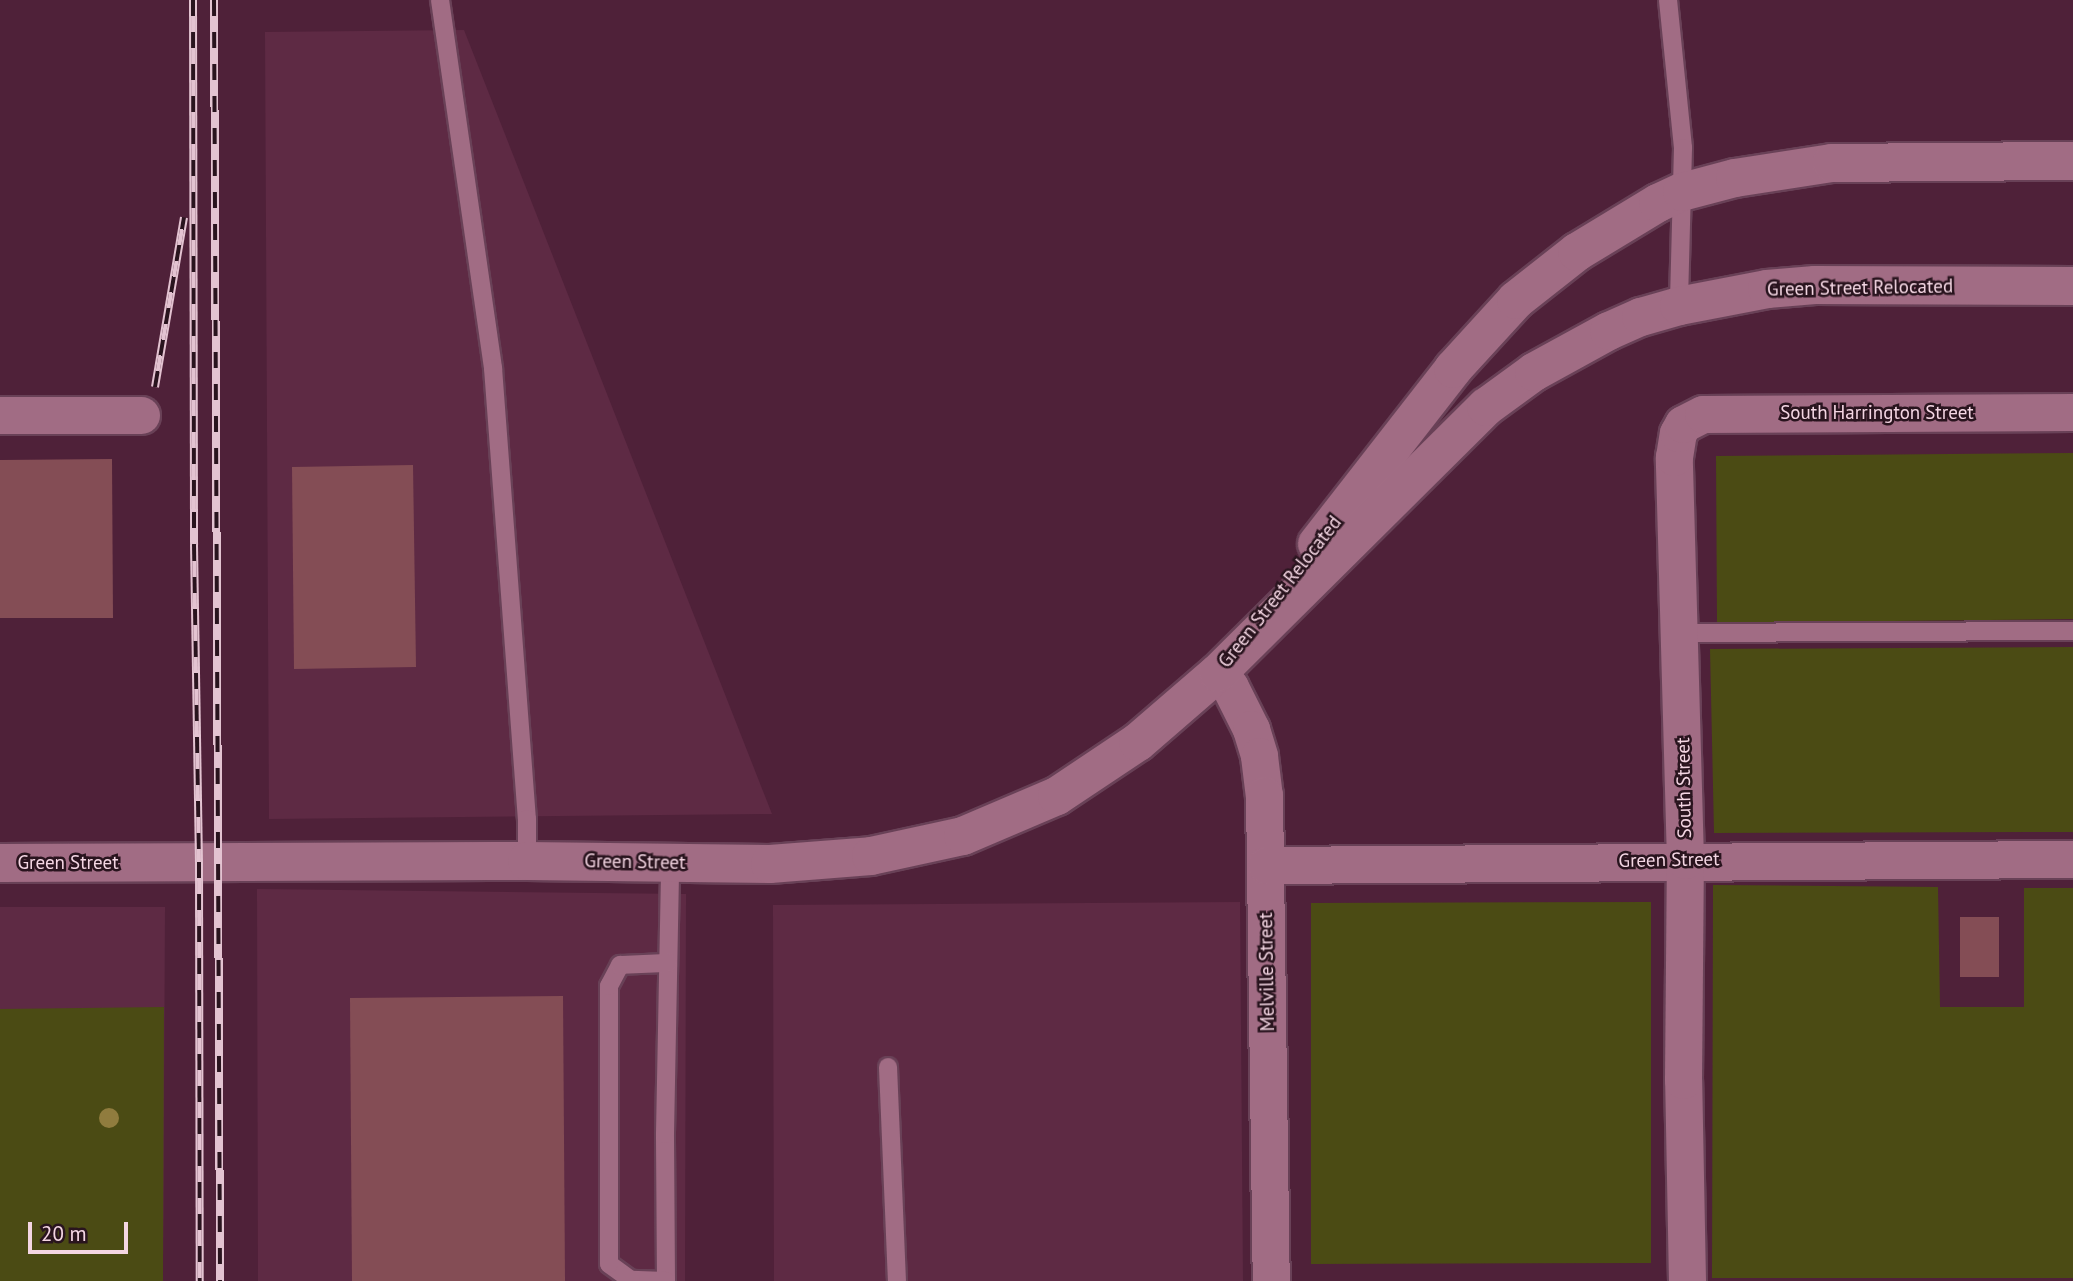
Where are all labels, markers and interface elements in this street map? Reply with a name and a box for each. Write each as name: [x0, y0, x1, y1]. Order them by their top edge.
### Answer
street label: Green Street Relocated: [1767, 275, 1953, 301]
street label: South Harrington Street: [1780, 402, 1974, 424]
street label: Green Street Relocated: [1214, 512, 1346, 672]
street label: South Street: [1672, 737, 1696, 839]
street label: Green Street: [1618, 848, 1720, 872]
street label: Green Street: [584, 850, 686, 874]
street label: Green Street: [17, 852, 119, 874]
street label: Melville Street: [1255, 912, 1279, 1032]
scale bar: [32, 1208, 131, 1252]
text: 20 m: [41, 1220, 87, 1247]

